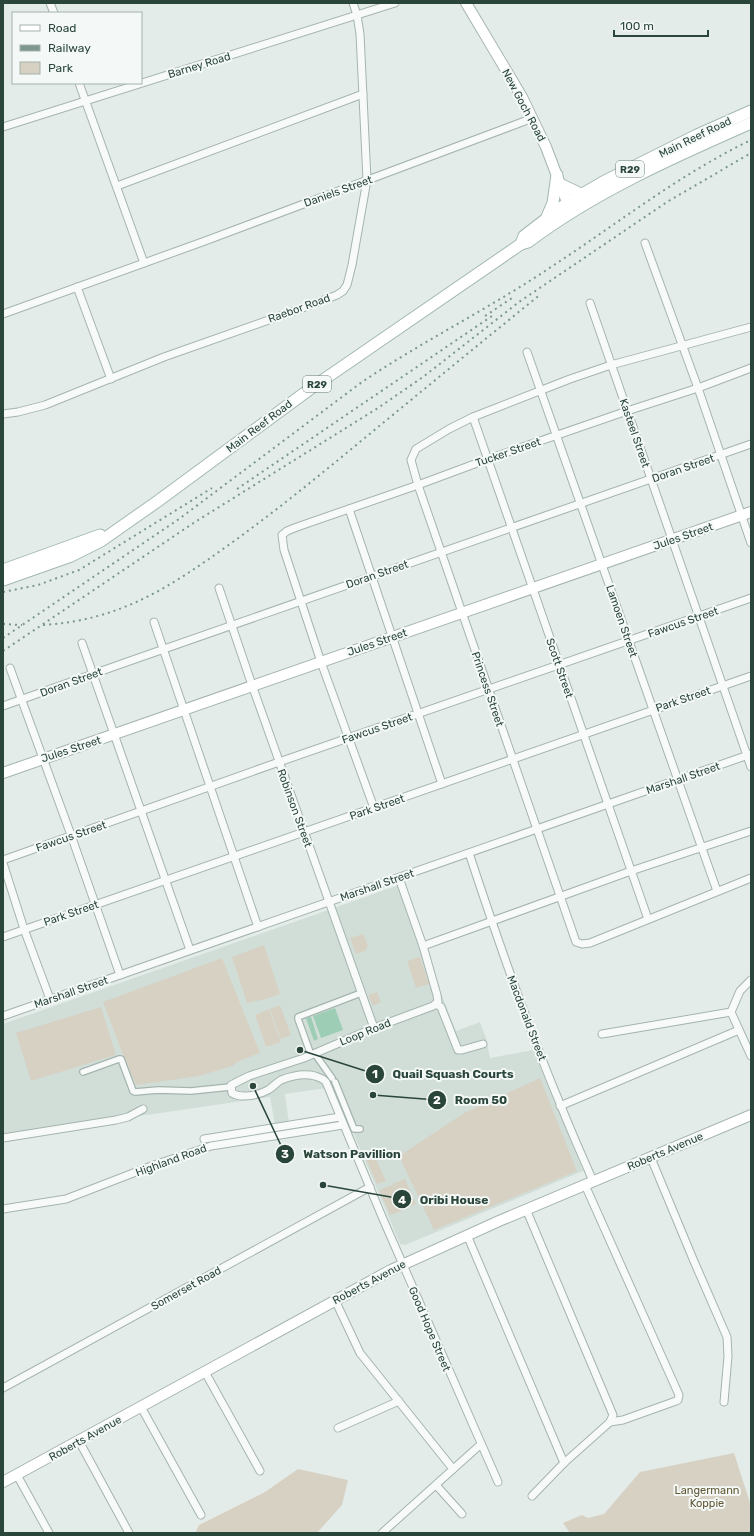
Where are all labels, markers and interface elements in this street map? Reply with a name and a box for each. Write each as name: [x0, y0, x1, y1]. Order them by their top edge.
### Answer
legend: [12, 12, 142, 84]
scale bar: [614, 12, 708, 38]
text: 100 m: [620, 19, 654, 33]
text: Road: [48, 21, 76, 35]
text: Railway: [48, 41, 91, 55]
street label: Barney Road: [166, 50, 232, 81]
text: Park: [48, 61, 74, 75]
street label: New Goch Road: [499, 67, 548, 144]
street label: Main Reef Road: [657, 114, 734, 161]
road number: R29: [616, 161, 644, 177]
street label: Daniels Street: [302, 173, 375, 210]
street label: Raebor Road: [266, 291, 332, 326]
road number: R29: [303, 376, 331, 392]
street label: Main Reef Road: [224, 397, 295, 455]
street label: Kasteel Street: [617, 397, 653, 470]
street label: Tucker Street: [474, 435, 543, 470]
street label: Doran Street: [650, 451, 717, 485]
street label: Jules Street: [651, 520, 715, 553]
street label: Doran Street: [344, 557, 411, 591]
street label: Lamoen Street: [603, 583, 640, 660]
street label: Fawcus Street: [646, 604, 721, 641]
street label: Jules Street: [345, 626, 409, 659]
street label: Scott Street: [543, 637, 576, 700]
street label: Princess Street: [469, 650, 507, 729]
street label: Doran Street: [38, 665, 105, 700]
street label: Park Street: [654, 684, 713, 715]
street label: Fawcus Street: [340, 710, 415, 747]
street label: Jules Street: [39, 733, 104, 765]
street label: Marshall Street: [645, 760, 722, 797]
street label: Robinson Street: [274, 767, 315, 850]
street label: Park Street: [348, 792, 407, 823]
street label: Fawcus Street: [34, 818, 109, 855]
street label: Marshall Street: [339, 867, 416, 904]
street label: Park Street: [42, 898, 101, 929]
street label: Marshall Street: [33, 974, 110, 1011]
street label: Macdonald Street: [504, 974, 549, 1063]
street label: Loop Road: [338, 1016, 393, 1049]
callout: Quail Squash Courts: [365, 1062, 522, 1086]
text: 1: [372, 1067, 378, 1081]
text: Quail Squash Courts: [392, 1067, 514, 1081]
callout: Room 50: [427, 1088, 515, 1112]
text: 2: [433, 1093, 441, 1107]
text: Room 50: [455, 1093, 507, 1107]
street label: Roberts Avenue: [625, 1130, 705, 1173]
street label: Highland Road: [134, 1142, 208, 1179]
callout: Watson Pavillion: [275, 1142, 408, 1166]
text: 3: [281, 1147, 289, 1161]
text: Watson Pavillion: [303, 1147, 401, 1161]
callout: Oribi House: [392, 1187, 496, 1211]
text: 4: [398, 1193, 406, 1207]
text: Oribi House: [420, 1193, 488, 1207]
street label: Roberts Avenue: [330, 1258, 408, 1307]
street label: Somerset Road: [149, 1264, 224, 1313]
street label: Good Hope Street: [406, 1285, 454, 1374]
street label: Roberts Avenue: [47, 1413, 124, 1464]
park label: Langermann Koppie: [674, 1484, 740, 1510]

